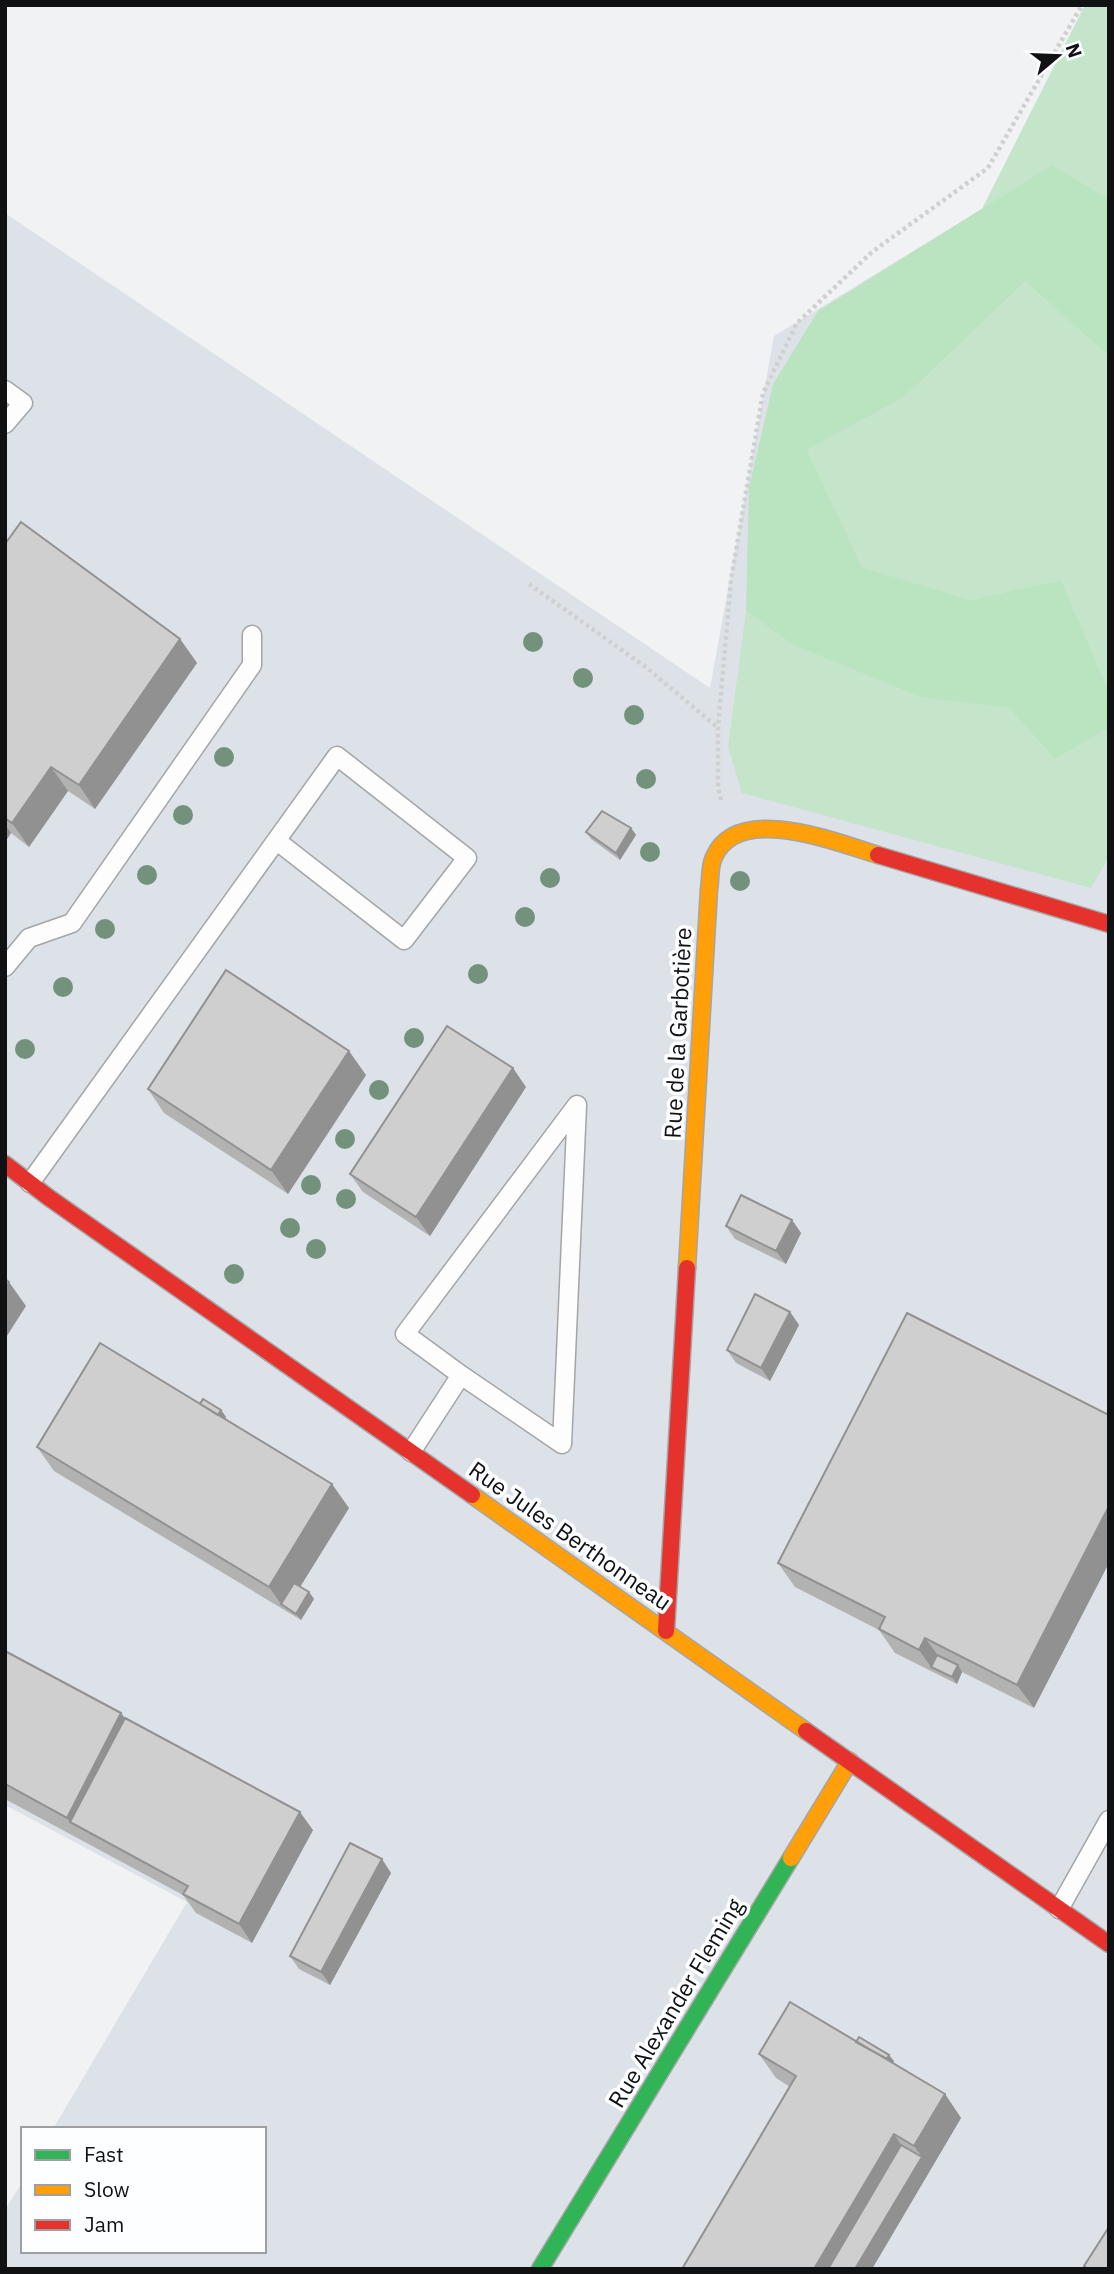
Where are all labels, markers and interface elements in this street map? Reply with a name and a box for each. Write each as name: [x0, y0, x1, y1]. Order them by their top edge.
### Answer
north arrow: [1023, 21, 1093, 91]
text: N: [1060, 40, 1088, 61]
street label: Rue de la Garbotière: [656, 927, 698, 1139]
street label: Rue Jules Berthonneau: [463, 1454, 678, 1616]
street label: Rue Alexander Fleming: [601, 1892, 749, 2113]
legend: [21, 2127, 266, 2253]
text: Fast: [84, 2140, 124, 2168]
text: Slow: [84, 2175, 130, 2203]
text: Jam: [84, 2210, 124, 2238]

